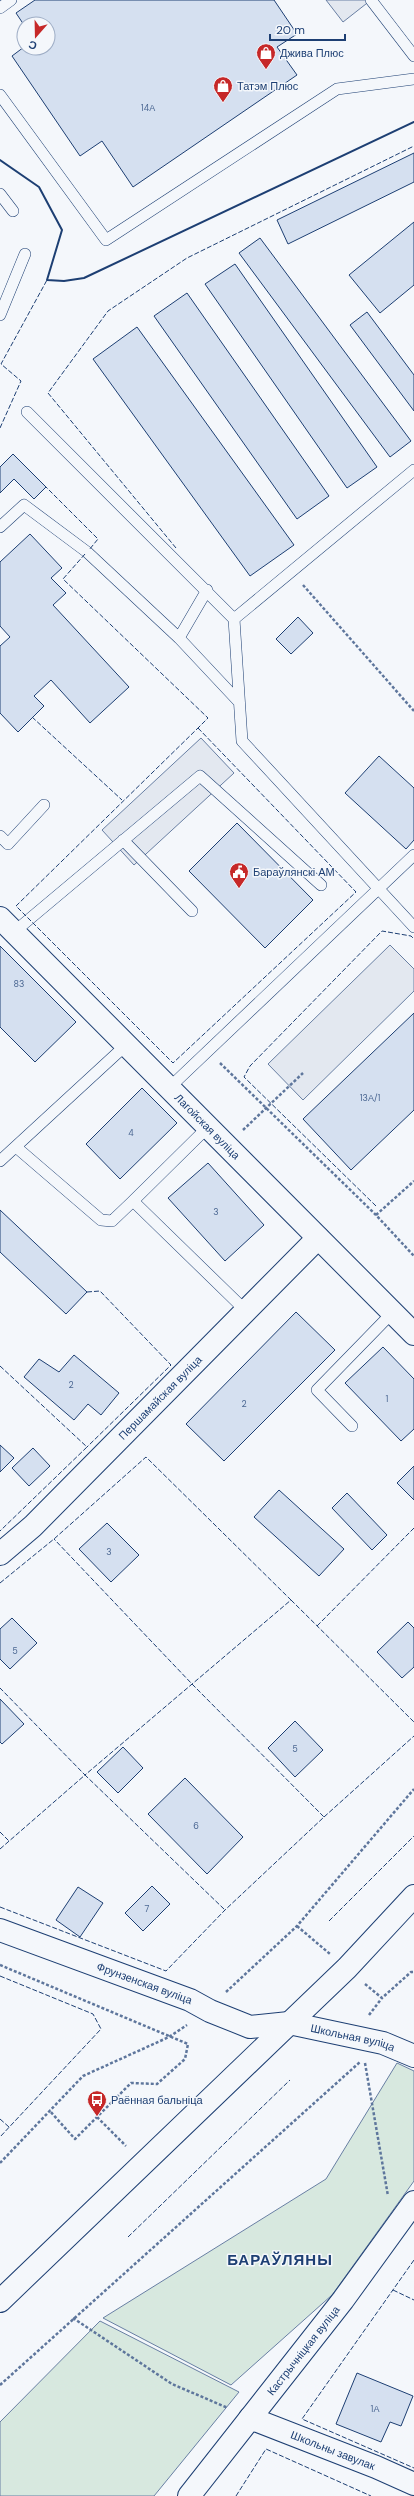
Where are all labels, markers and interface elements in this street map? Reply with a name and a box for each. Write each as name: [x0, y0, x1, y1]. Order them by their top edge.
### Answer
north arrow: [16, 16, 56, 56]
scale bar: [270, 16, 345, 42]
text: 20 m: [276, 22, 305, 38]
text: С: [26, 37, 39, 53]
shop icon: Джива Плюс: [255, 42, 277, 70]
place label: Джива Плюс: [280, 46, 344, 60]
shop icon: Татэм Плюс: [212, 75, 234, 103]
place label: Татэм Плюс: [237, 79, 299, 93]
house number: 14А: [141, 102, 155, 114]
public building icon: Бараўлянскі АМ: [228, 861, 250, 889]
place label: Бараўлянскі АМ: [253, 865, 335, 879]
house number: 83: [14, 978, 24, 990]
street label: Лагойская вуліца: [172, 1091, 244, 1163]
house number: 13А/1: [360, 1092, 380, 1104]
house number: 4: [128, 1127, 134, 1139]
house number: 3: [213, 1206, 219, 1218]
street label: Першамайская вуліца: [115, 1352, 205, 1443]
house number: 2: [68, 1379, 74, 1391]
house number: 1: [386, 1393, 389, 1405]
house number: 2: [241, 1398, 247, 1410]
house number: 3: [106, 1546, 112, 1558]
house number: 5: [12, 1645, 18, 1657]
house number: 5: [292, 1743, 298, 1755]
house number: 6: [193, 1820, 199, 1832]
house number: 7: [145, 1903, 150, 1915]
street label: Фрунзенская вуліца: [95, 1959, 195, 2008]
street label: Школьная вуліца: [309, 2021, 398, 2055]
bus stop icon: Раённая бальніца: [86, 2089, 108, 2117]
place label: Раённая бальніца: [111, 2093, 203, 2107]
district label: БАРАЎЛЯНЫ: [227, 2250, 333, 2270]
street label: Кастрычніцкая вуліца: [264, 2302, 343, 2398]
house number: 1А: [371, 2403, 379, 2415]
street label: Школьны завулак: [289, 2428, 377, 2473]

